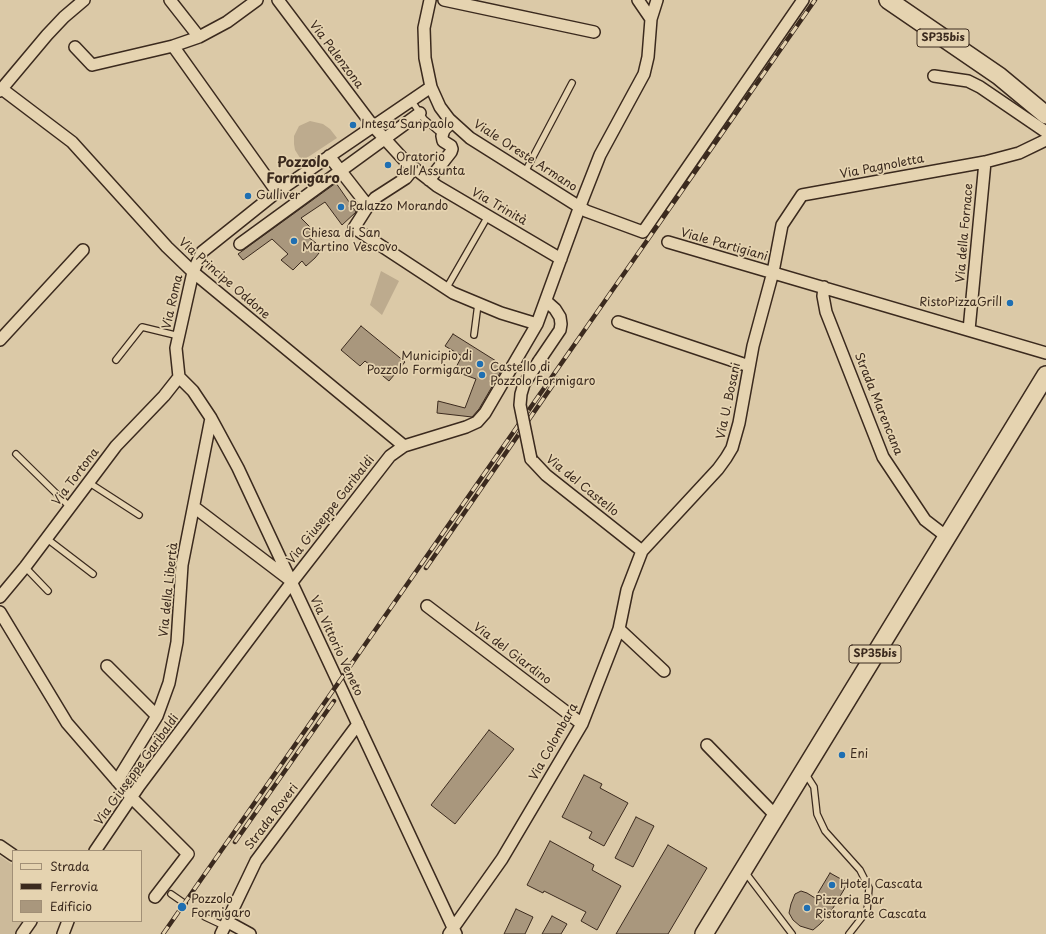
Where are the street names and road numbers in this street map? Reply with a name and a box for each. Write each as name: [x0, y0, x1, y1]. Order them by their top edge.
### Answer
street label: Via Palenzona: [306, 18, 366, 92]
road number: SP35bis: [917, 29, 969, 47]
street label: Viale Oreste Armano: [470, 117, 580, 195]
street label: Via Pagnoletta: [839, 152, 925, 182]
street label: Via della Fornace: [953, 183, 977, 283]
street label: Via Trinità: [469, 185, 529, 229]
street label: Viale Partigiani: [679, 226, 769, 264]
street label: Via Principe Oddone: [175, 235, 273, 323]
street label: Via Roma: [160, 273, 186, 331]
street label: Strada Marencana: [851, 350, 905, 458]
street label: Via U. Bosani: [714, 361, 744, 441]
street label: Via Tortona: [50, 445, 102, 509]
street label: Via del Castello: [543, 452, 621, 520]
street label: Via Giuseppe Garibaldi: [284, 453, 378, 567]
street label: Via della Libertà: [157, 542, 181, 638]
street label: Via Vittorio Veneto: [306, 594, 366, 698]
street label: Via del Giardino: [470, 620, 554, 688]
road number: SP35bis: [849, 645, 901, 663]
street label: Via Colombara: [527, 701, 581, 783]
street label: Via Giuseppe Garibaldi: [92, 712, 182, 828]
street label: Strada Roveri: [242, 781, 302, 853]

